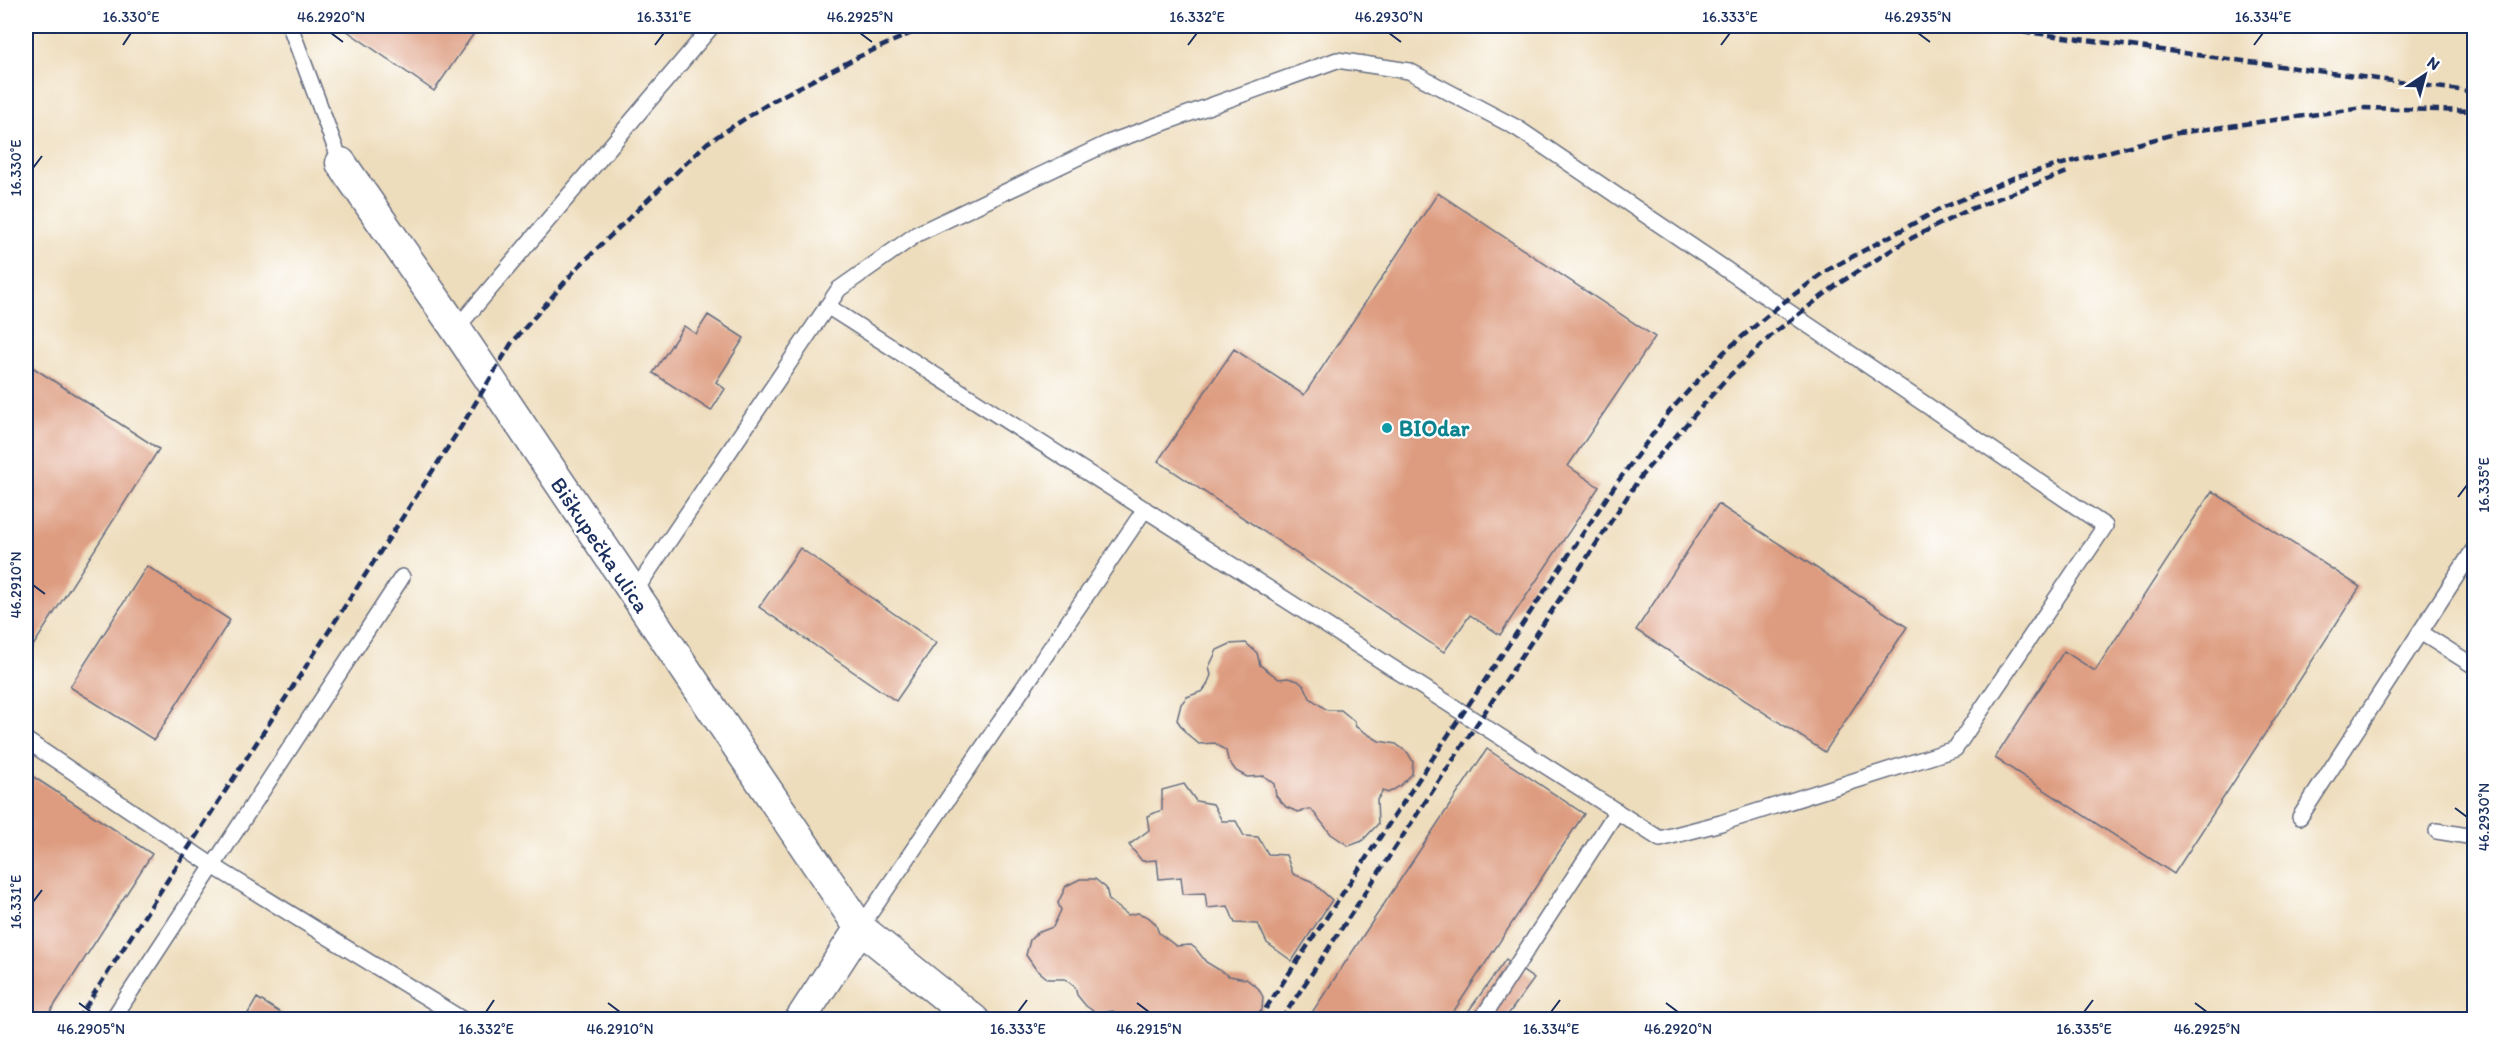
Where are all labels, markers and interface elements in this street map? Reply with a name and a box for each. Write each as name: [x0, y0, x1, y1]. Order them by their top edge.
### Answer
text: 16.330°E: [103, 8, 159, 26]
text: 46.2920°N: [297, 8, 365, 26]
text: 16.331°E: [637, 8, 691, 26]
text: 46.2925°N: [827, 8, 893, 26]
text: 16.332°E: [1169, 8, 1225, 26]
text: 46.2930°N: [1355, 8, 1423, 26]
text: 16.333°E: [1702, 8, 1758, 26]
text: 46.2935°N: [1885, 8, 1951, 26]
text: 16.334°E: [2235, 8, 2291, 26]
north arrow: [2395, 45, 2455, 105]
text: N: [2424, 52, 2443, 74]
text: 16.330°E: [7, 140, 25, 196]
place label: BIOdar: [1399, 415, 1470, 442]
marker: BIOdar: [1380, 421, 1394, 435]
text: 16.335°E: [2475, 457, 2493, 513]
street label: Biškupečka ulica: [545, 472, 656, 618]
text: 46.2910°N: [7, 551, 25, 619]
text: 46.2930°N: [2475, 783, 2493, 851]
text: 16.331°E: [7, 875, 25, 929]
text: 46.2905°N: [57, 1020, 125, 1038]
text: 16.332°E: [458, 1020, 514, 1038]
text: 46.2910°N: [586, 1020, 654, 1038]
text: 16.333°E: [990, 1020, 1046, 1038]
text: 46.2915°N: [1116, 1020, 1182, 1038]
text: 16.334°E: [1523, 1020, 1579, 1038]
text: 46.2920°N: [1644, 1020, 1712, 1038]
text: 16.335°E: [2056, 1020, 2112, 1038]
text: 46.2925°N: [2174, 1020, 2240, 1038]

